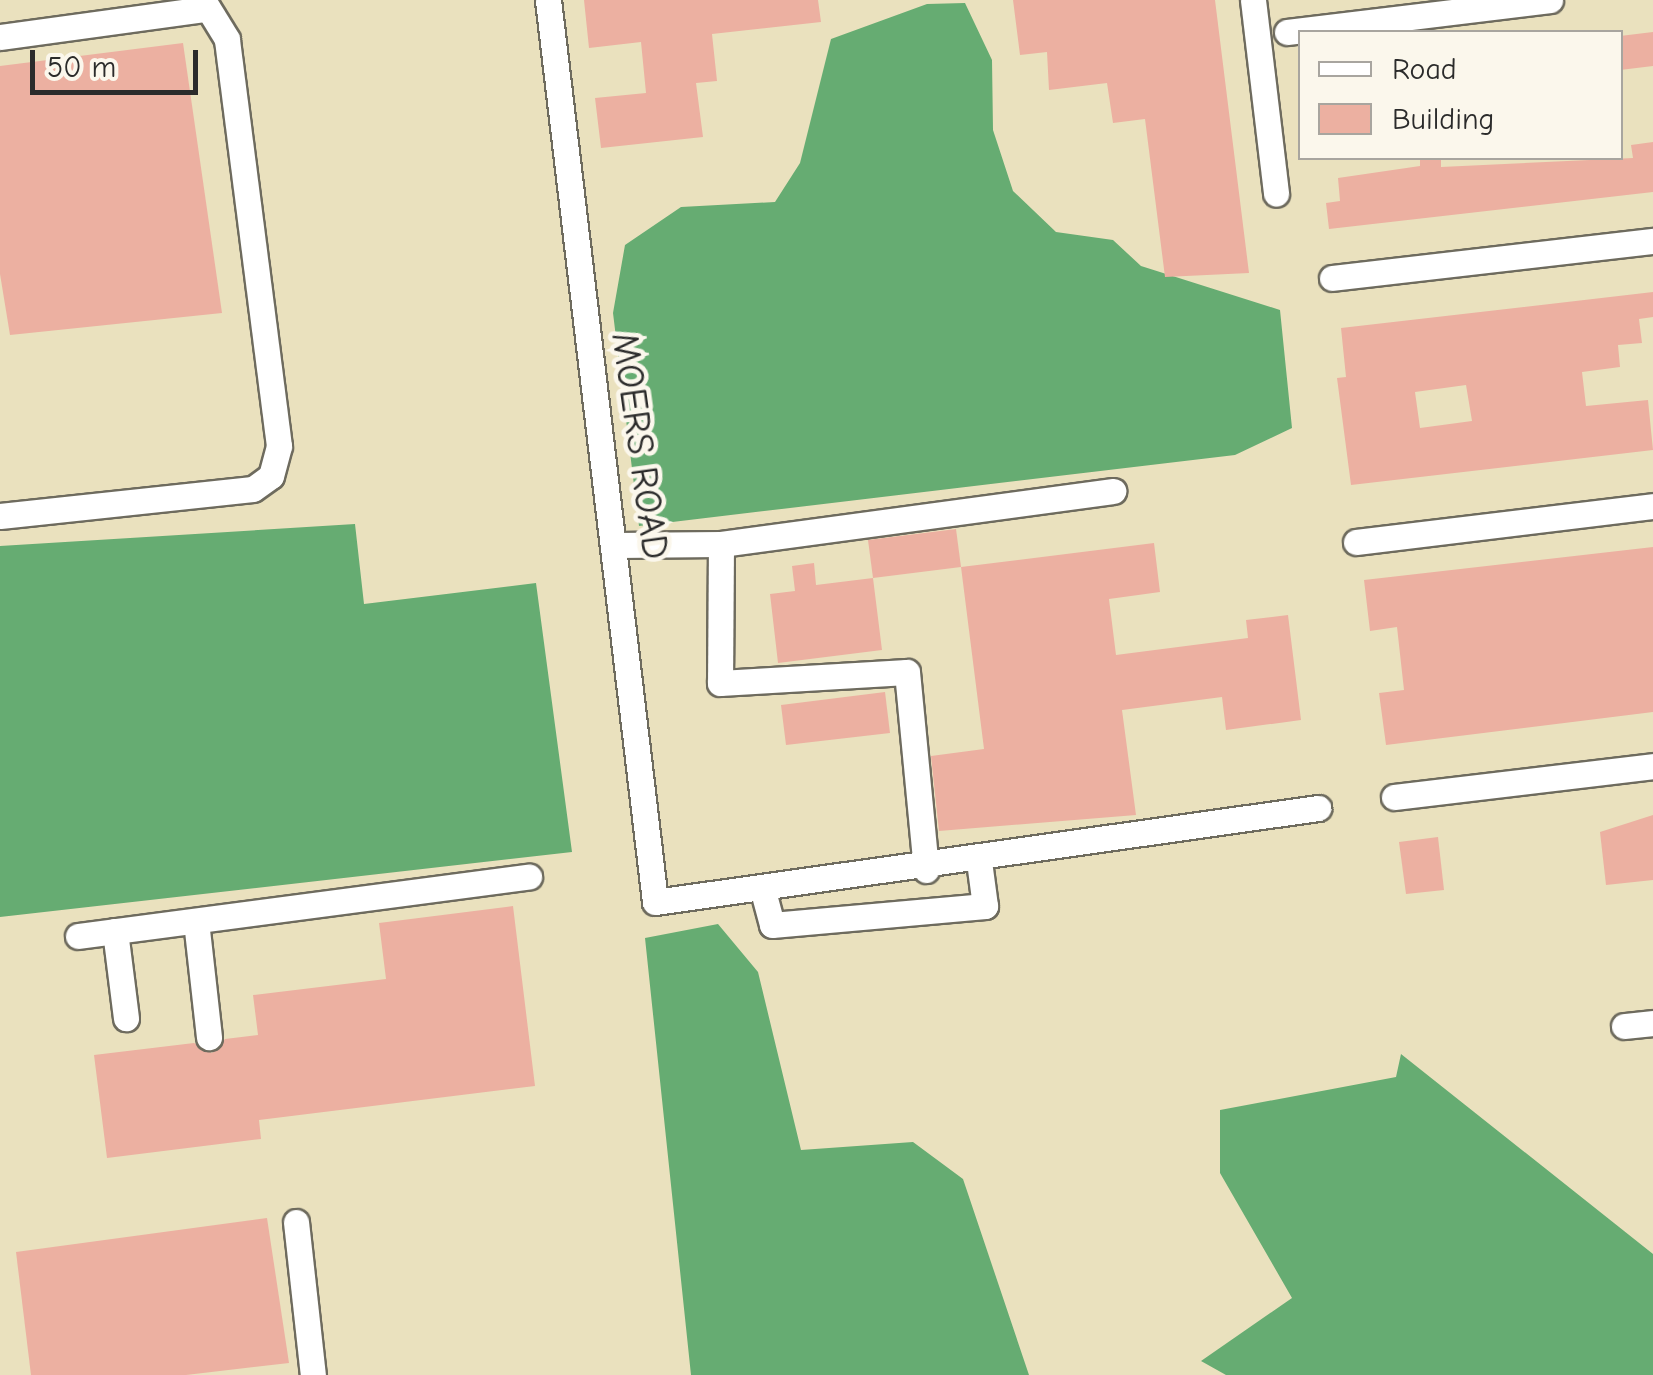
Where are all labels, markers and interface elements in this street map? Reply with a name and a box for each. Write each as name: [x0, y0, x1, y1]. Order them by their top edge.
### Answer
scale bar: [35, 30, 202, 92]
legend: [1298, 30, 1623, 160]
text: 50 m: [47, 50, 116, 85]
text: Road: [1392, 52, 1457, 87]
text: Building: [1392, 102, 1495, 137]
street label: MOERS ROAD: [601, 330, 677, 562]

